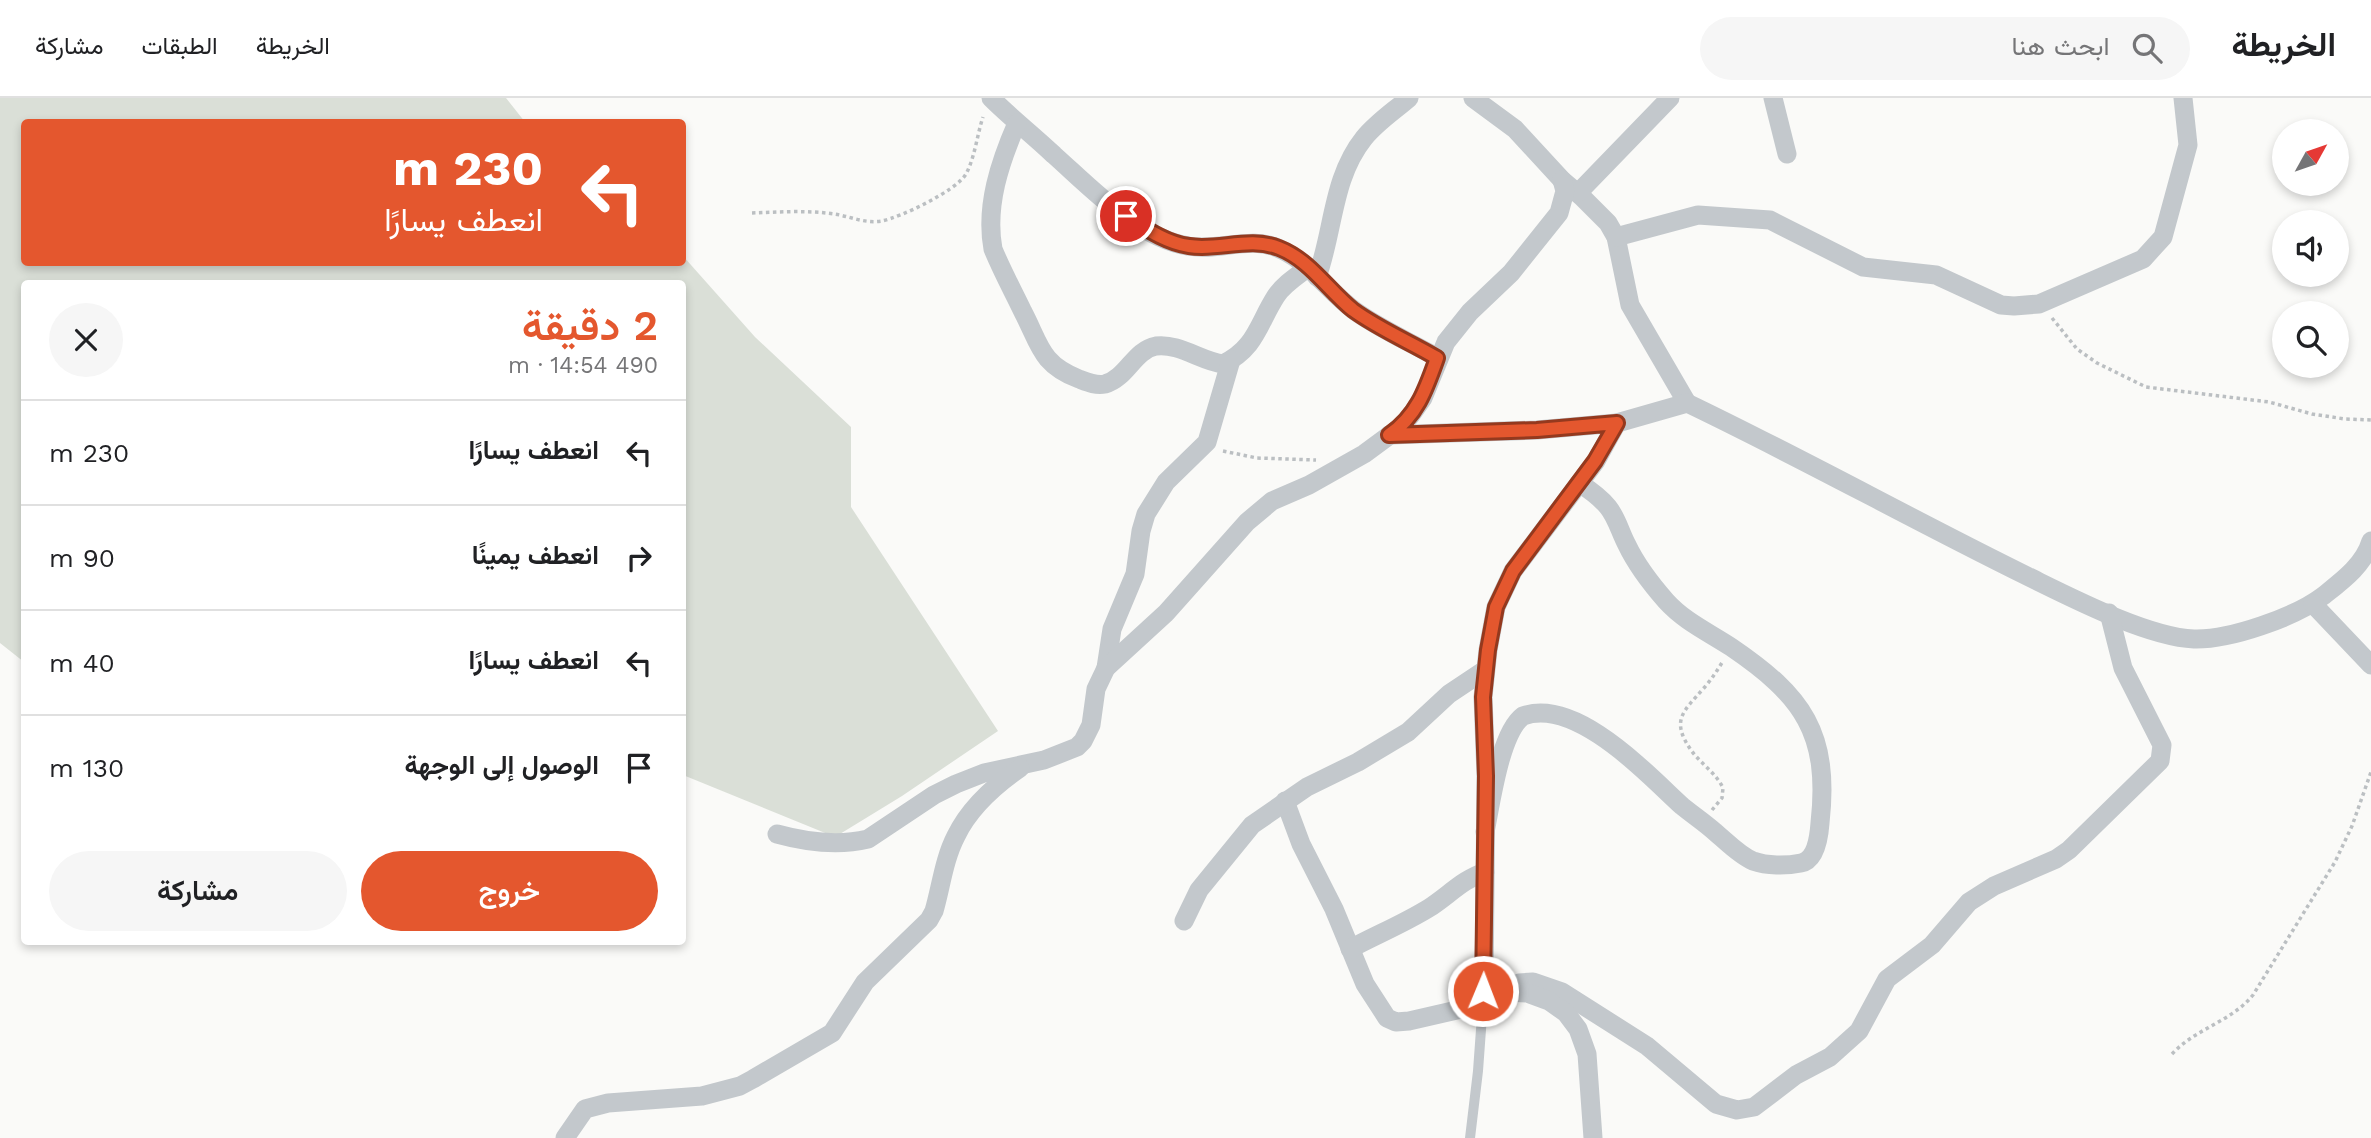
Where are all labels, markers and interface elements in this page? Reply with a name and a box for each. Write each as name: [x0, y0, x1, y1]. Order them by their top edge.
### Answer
search box: [1700, 17, 2190, 80]
text: الخريطة: [2232, 25, 2336, 64]
icon: search: [2128, 29, 2166, 67]
text: ابحث هنا: [2011, 31, 2110, 61]
text: مشاركة: [35, 32, 103, 60]
text: الطبقات: [141, 32, 218, 60]
text: الخريطة: [256, 32, 330, 60]
north arrow: [2272, 119, 2348, 196]
map controls: [2272, 119, 2349, 378]
text: 230 m: [393, 139, 543, 197]
icon: left: [567, 147, 658, 238]
pin: [1096, 186, 1156, 246]
icon: arrive: [1107, 197, 1145, 235]
text: انعطف يسارًا: [384, 201, 543, 239]
button: sound: [2272, 210, 2349, 287]
text: 2 دقيقة: [522, 301, 658, 350]
button: search: [2272, 301, 2349, 378]
button: close: [49, 303, 123, 377]
text: 490 m · 14:54: [508, 352, 658, 379]
icon: left: [620, 434, 658, 472]
text: انعطف يسارًا: [469, 435, 599, 465]
text: 230 m: [49, 438, 129, 468]
icon: right: [620, 539, 658, 577]
text: انعطف يمينًا: [472, 540, 599, 570]
text: 90 m: [49, 543, 115, 573]
icon: left: [620, 644, 658, 682]
text: انعطف يسارًا: [469, 645, 599, 675]
text: 40 m: [49, 648, 115, 678]
icon: arrive: [620, 749, 658, 787]
text: الوصول إلى الوجهة: [404, 750, 599, 780]
text: 130 m: [49, 753, 124, 783]
button: مشاركة: [49, 851, 347, 931]
button: خروج: [361, 851, 658, 931]
position arrow: [1446, 954, 1520, 1028]

